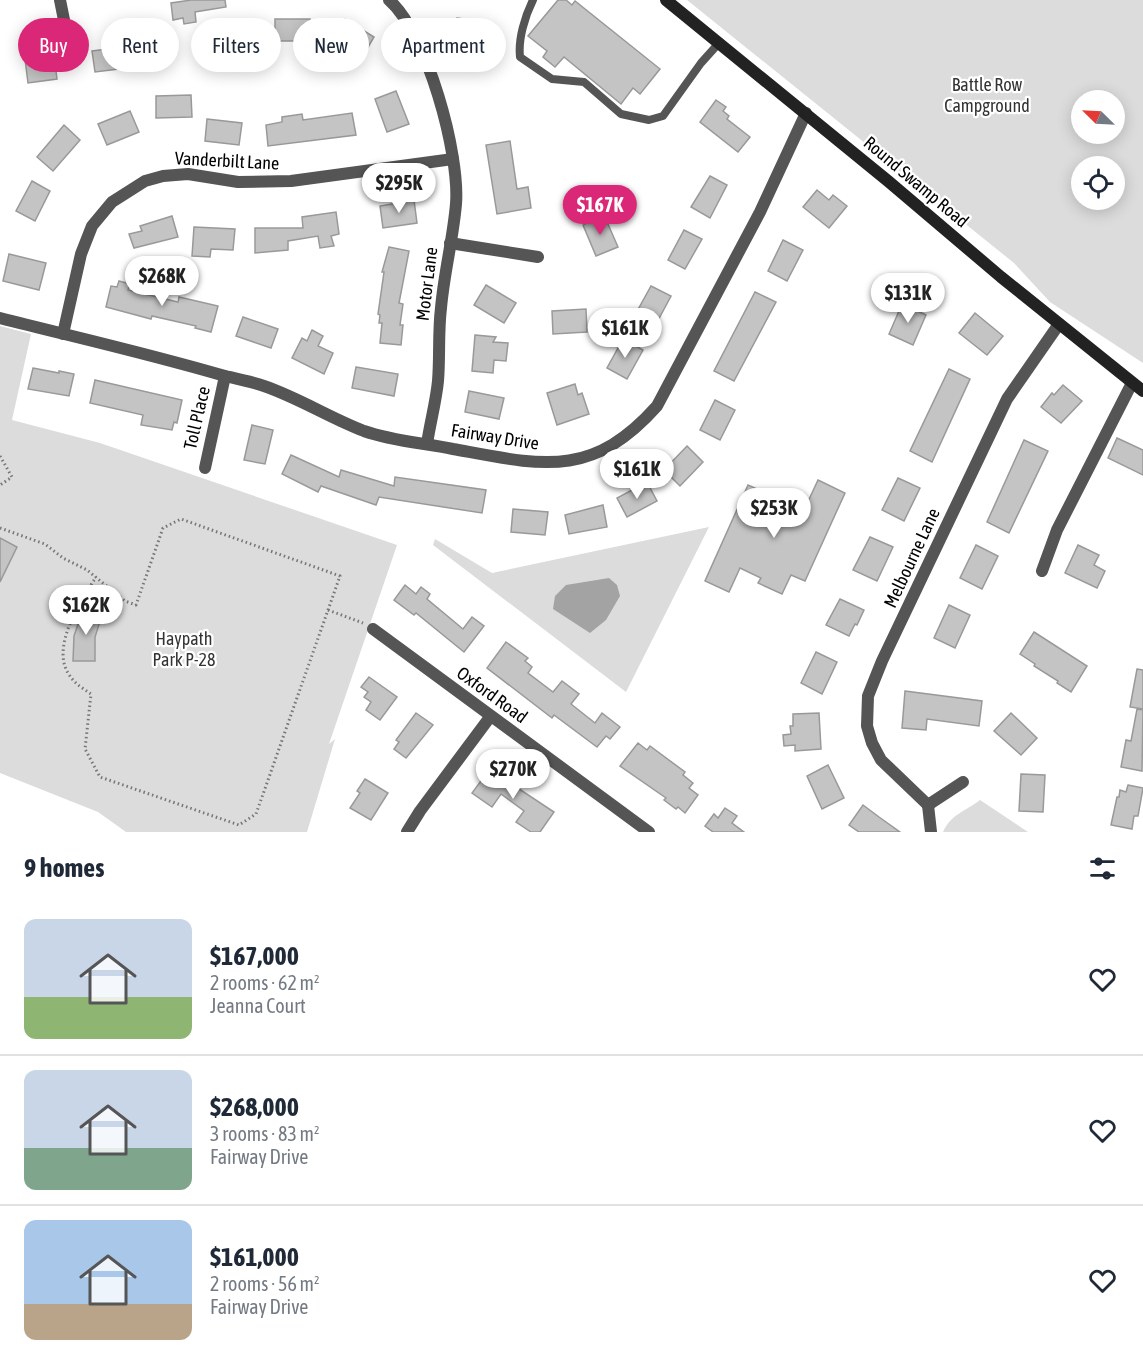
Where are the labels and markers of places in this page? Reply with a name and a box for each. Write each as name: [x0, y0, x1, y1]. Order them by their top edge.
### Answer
pin: $295K: [357, 163, 441, 214]
pin: $167K: [558, 185, 642, 236]
pin: $268K: [120, 256, 204, 307]
pin: $131K: [866, 273, 950, 324]
pin: $161K: [583, 308, 667, 359]
pin: $161K: [595, 449, 679, 500]
pin: $253K: [732, 488, 816, 539]
pin: $162K: [44, 585, 128, 636]
pin: $270K: [471, 749, 555, 800]

